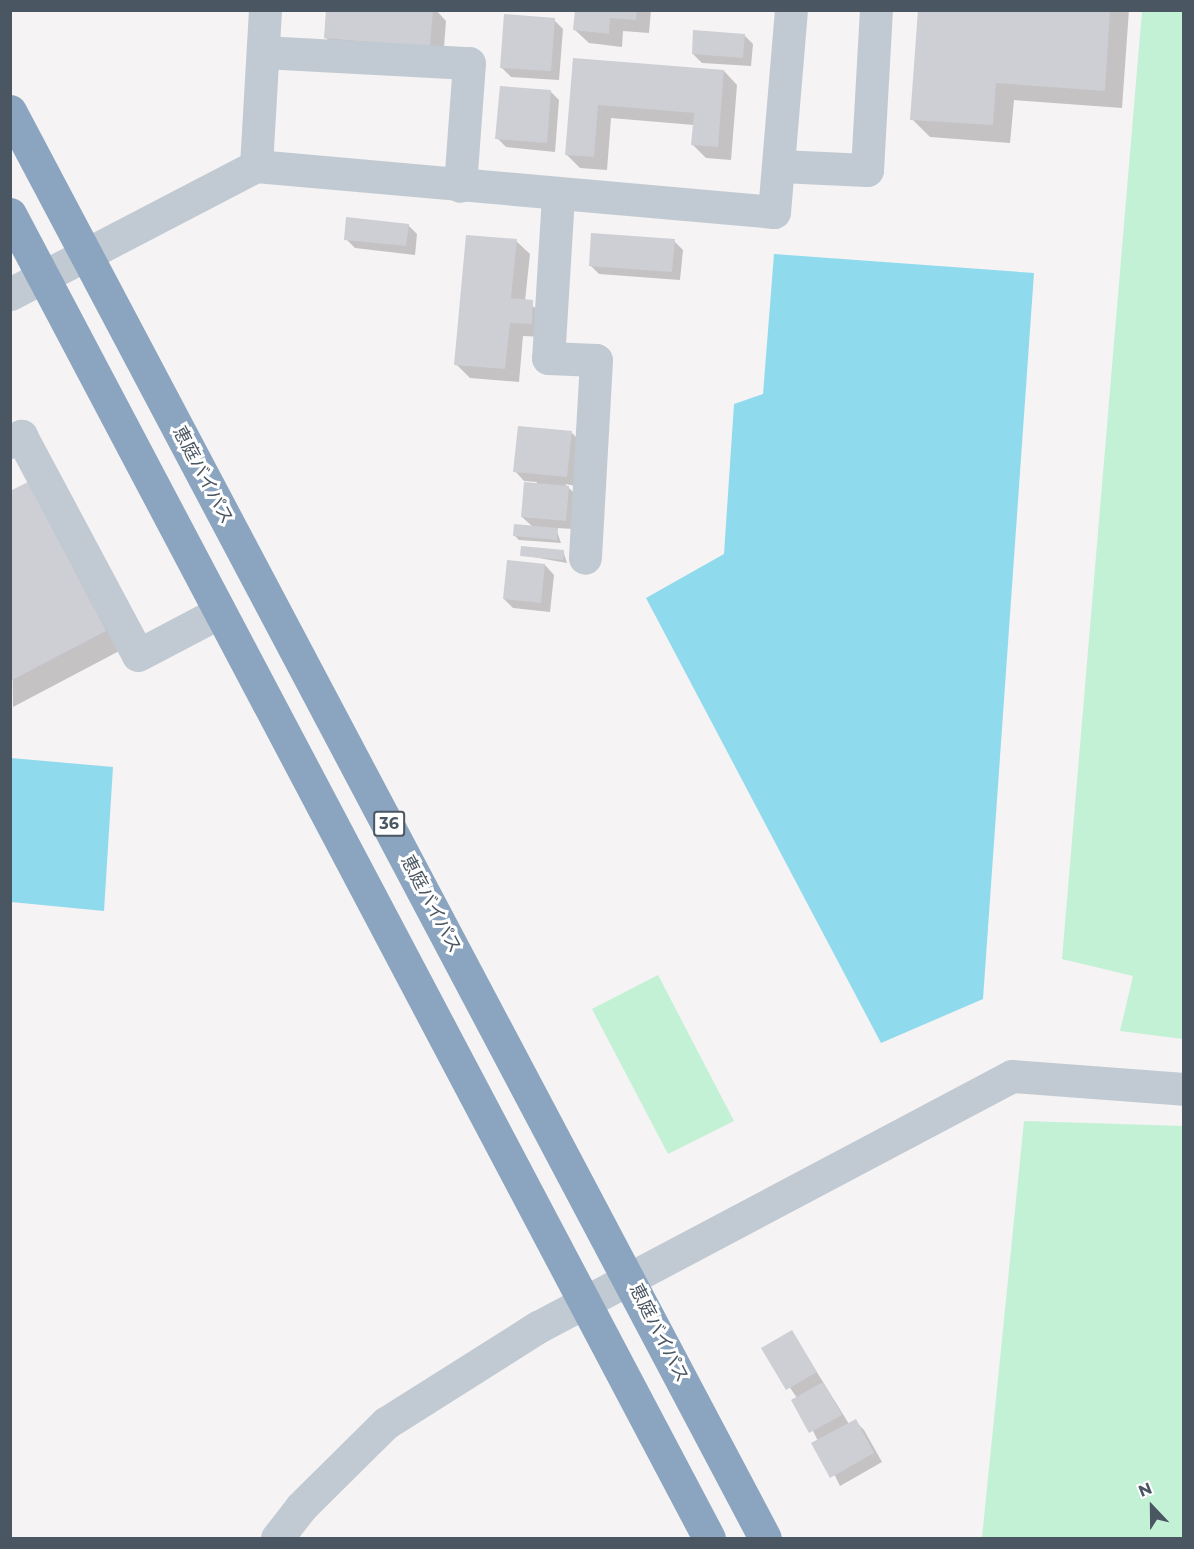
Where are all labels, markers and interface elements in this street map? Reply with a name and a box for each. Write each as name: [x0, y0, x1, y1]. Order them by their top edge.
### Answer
street label: 恵庭バイパス: [168, 422, 238, 528]
road number: 36: [372, 811, 406, 837]
street label: 恵庭バイパス: [396, 851, 466, 957]
street label: 恵庭バイパス: [625, 1280, 693, 1386]
north arrow: [1122, 1477, 1182, 1537]
text: N: [1136, 1479, 1155, 1501]

